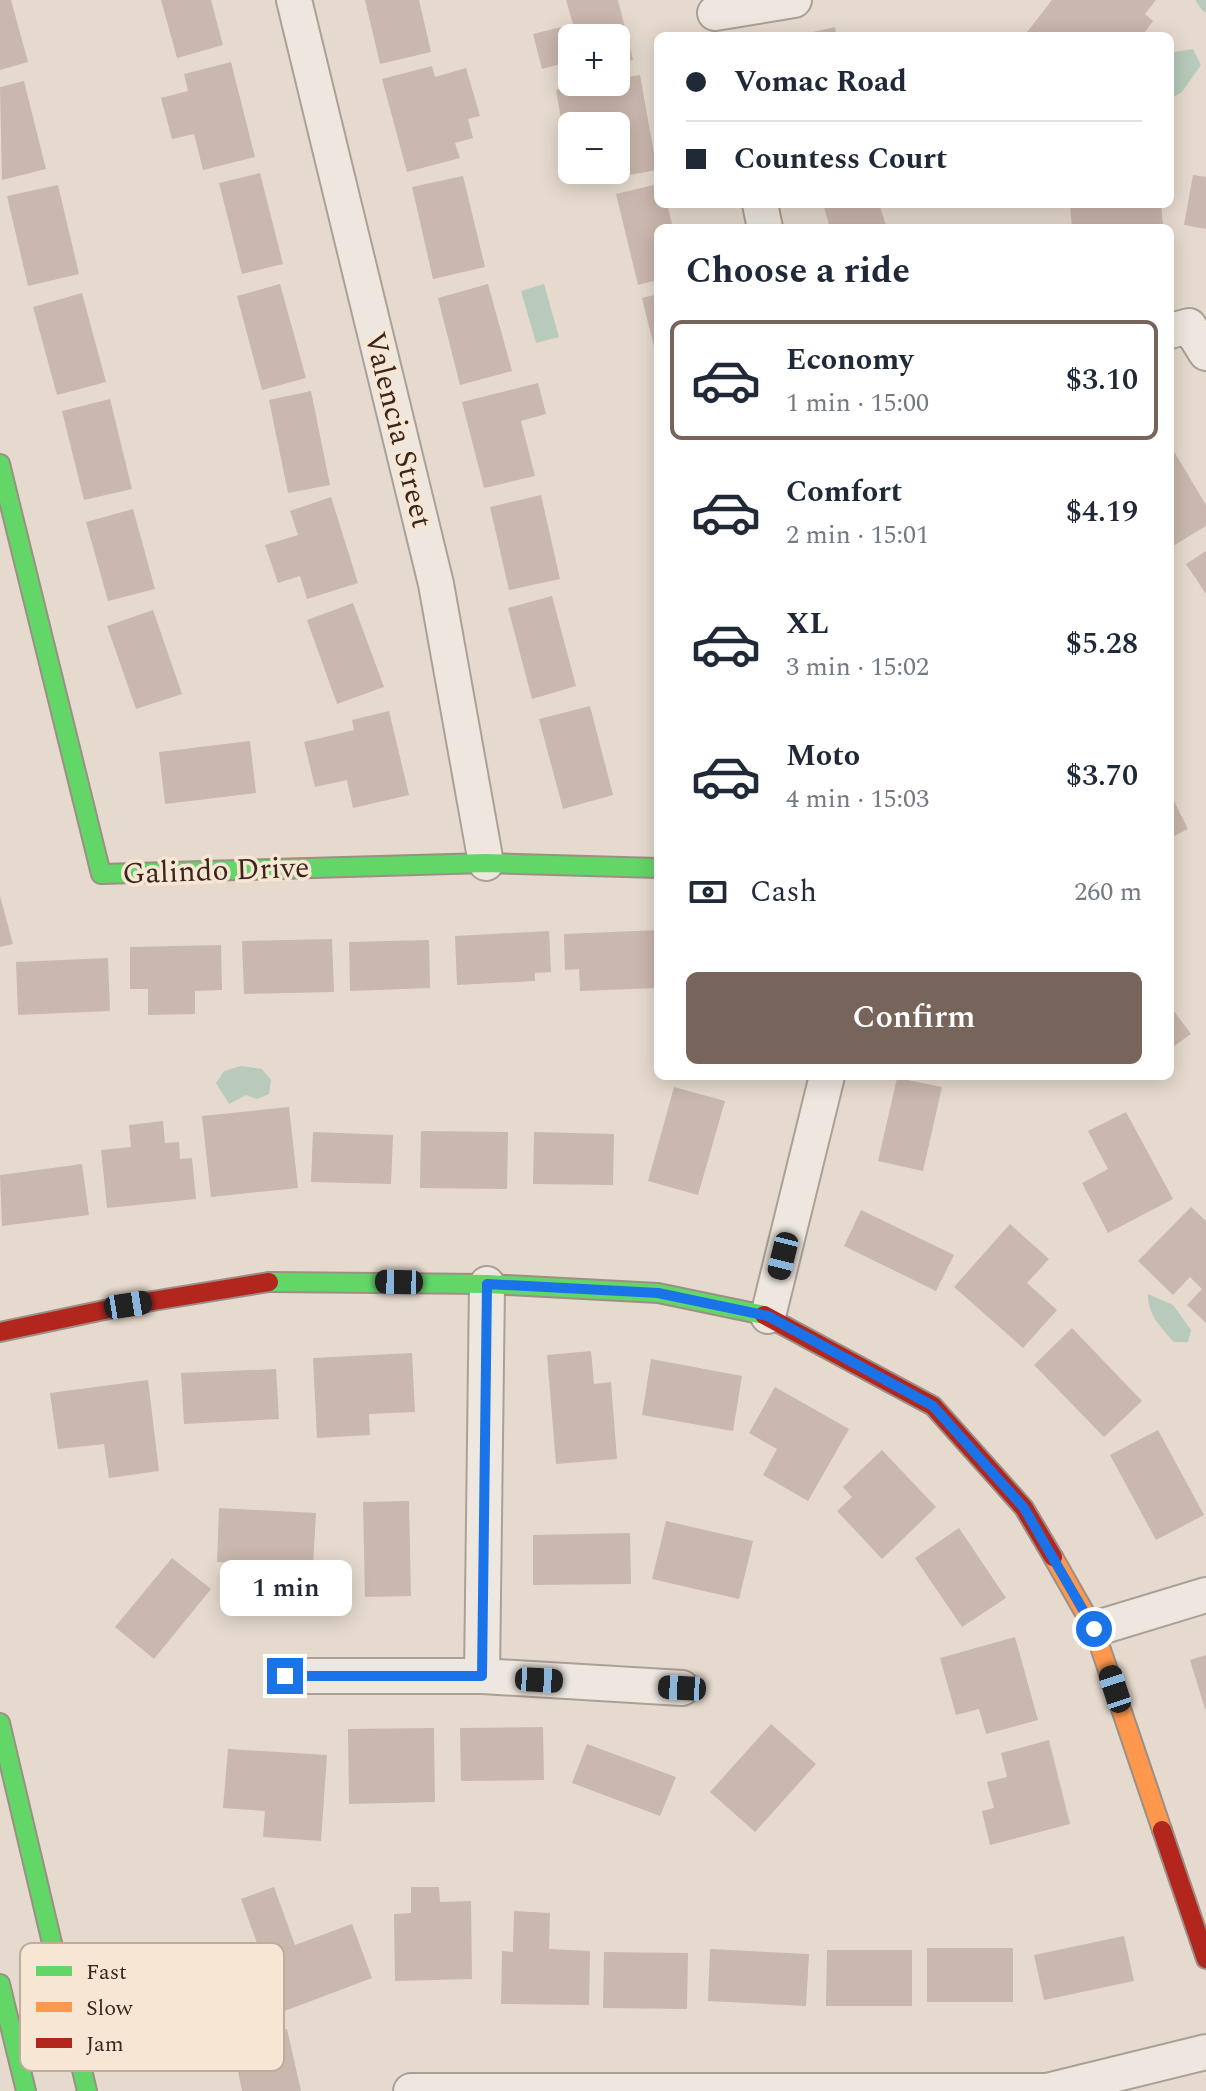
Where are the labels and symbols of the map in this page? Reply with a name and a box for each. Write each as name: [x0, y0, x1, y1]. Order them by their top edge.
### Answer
street label: Valencia Street: [351, 327, 445, 533]
street label: Galindo Drive: [122, 845, 310, 897]
car: [766, 1230, 800, 1282]
car: [375, 1270, 423, 1294]
car: [102, 1289, 154, 1321]
callout: 1 min: [219, 1560, 351, 1616]
route start: [1076, 1611, 1112, 1647]
route end: [267, 1658, 303, 1694]
car: [1096, 1662, 1134, 1716]
car: [514, 1667, 564, 1693]
car: [657, 1675, 707, 1701]
legend: [20, 1943, 284, 2071]
text: Fast: [86, 1956, 127, 1989]
text: Slow: [86, 1992, 134, 2025]
text: Jam: [86, 2028, 124, 2061]

